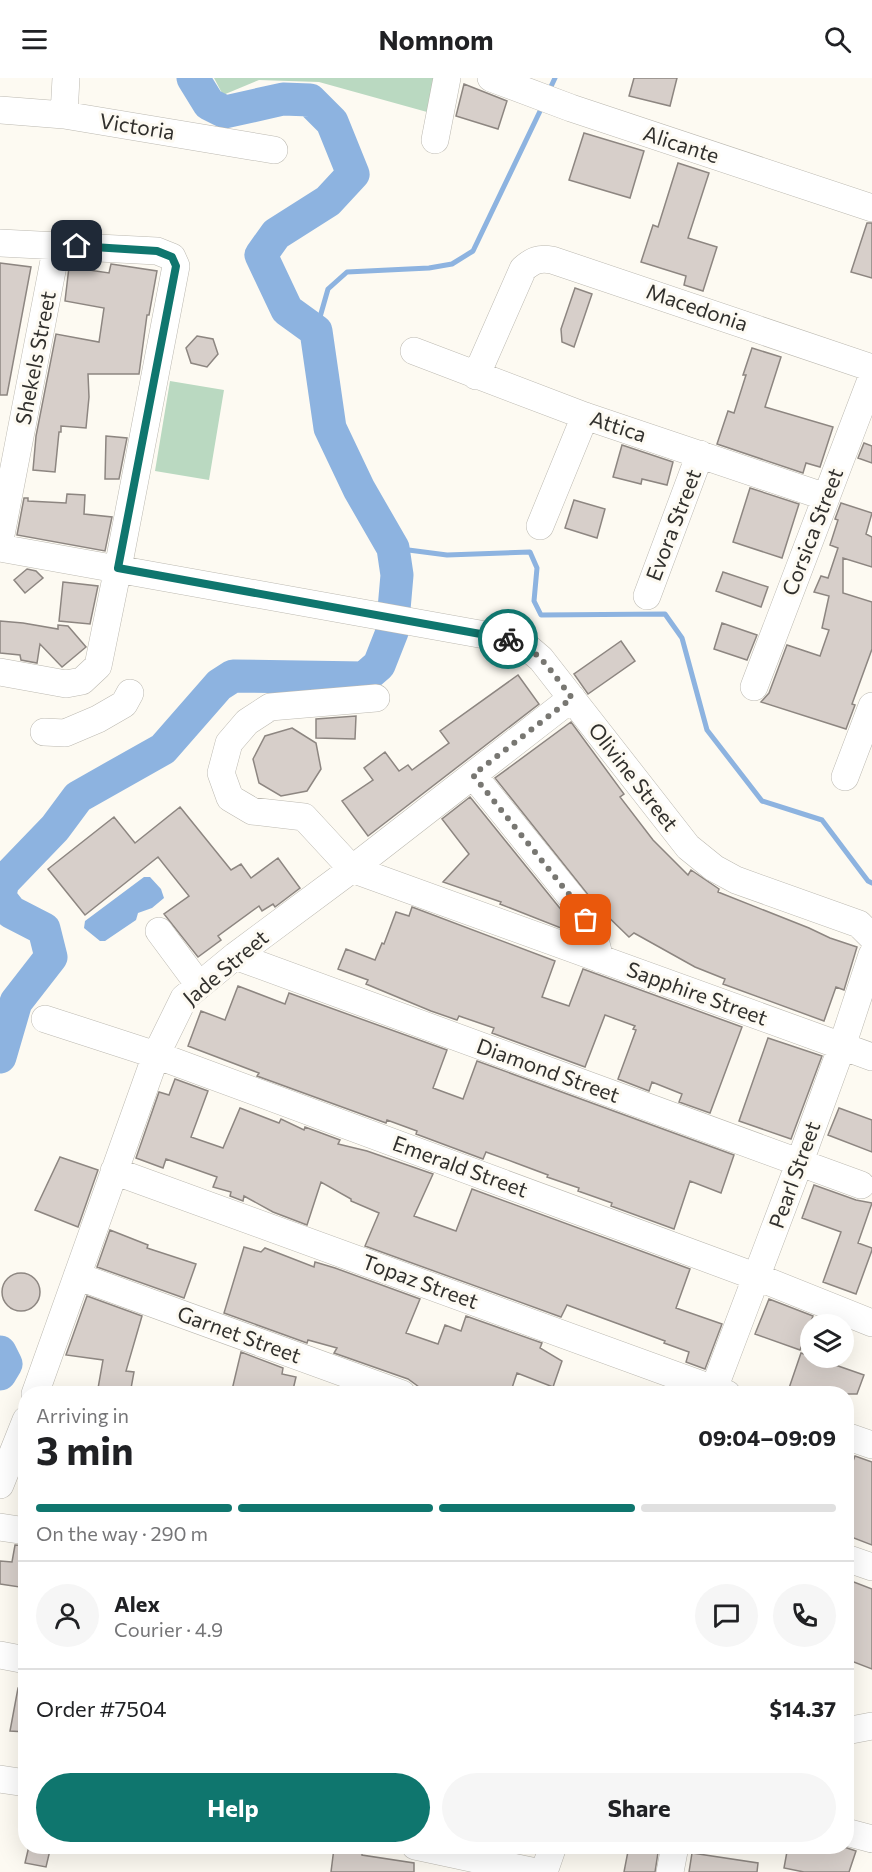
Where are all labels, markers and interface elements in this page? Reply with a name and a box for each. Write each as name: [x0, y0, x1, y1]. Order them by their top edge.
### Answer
icon: menu: [18, 23, 51, 56]
text: Nomnom: [378, 23, 494, 56]
icon: search: [821, 23, 854, 56]
street label: Victoria: [98, 107, 177, 144]
street label: Alicante: [640, 120, 722, 168]
pin: [51, 220, 102, 271]
icon: home: [60, 229, 93, 262]
street label: Macedonia: [644, 278, 751, 336]
street label: Shekels Street: [9, 289, 60, 427]
street label: Attica: [587, 405, 650, 446]
street label: Corsica Street: [776, 464, 847, 599]
street label: Evora Street: [640, 465, 705, 584]
courier: [478, 609, 538, 669]
icon: bike: [492, 623, 525, 656]
street label: Olivine Street: [584, 717, 684, 835]
pin: [560, 894, 611, 945]
icon: bag: [569, 903, 602, 936]
street label: Jade Street: [177, 924, 273, 1010]
street label: Sapphire Street: [624, 956, 771, 1030]
street label: Diamond Street: [474, 1032, 623, 1107]
street label: Pearl Street: [763, 1118, 824, 1231]
street label: Emerald Street: [390, 1130, 531, 1202]
street label: Topaz Street: [359, 1248, 482, 1313]
street label: Garnet Street: [174, 1300, 305, 1368]
map controls: [800, 1314, 854, 1368]
button: layers: [800, 1314, 854, 1368]
text: Arriving in: [36, 1403, 129, 1427]
text: 09:04–09:09: [698, 1424, 836, 1451]
text: 3 min: [36, 1425, 134, 1473]
text: On the way · 290 m: [36, 1521, 208, 1545]
button: person: [36, 1584, 99, 1647]
button: chat: [695, 1584, 758, 1647]
button: phone: [773, 1584, 836, 1647]
text: Alex: [114, 1590, 160, 1617]
text: Courier · 4.9: [114, 1617, 223, 1641]
text: Order #7504: [36, 1695, 166, 1722]
text: $14.37: [769, 1695, 836, 1722]
button: Help: [36, 1773, 430, 1842]
button: Share: [442, 1773, 836, 1842]

